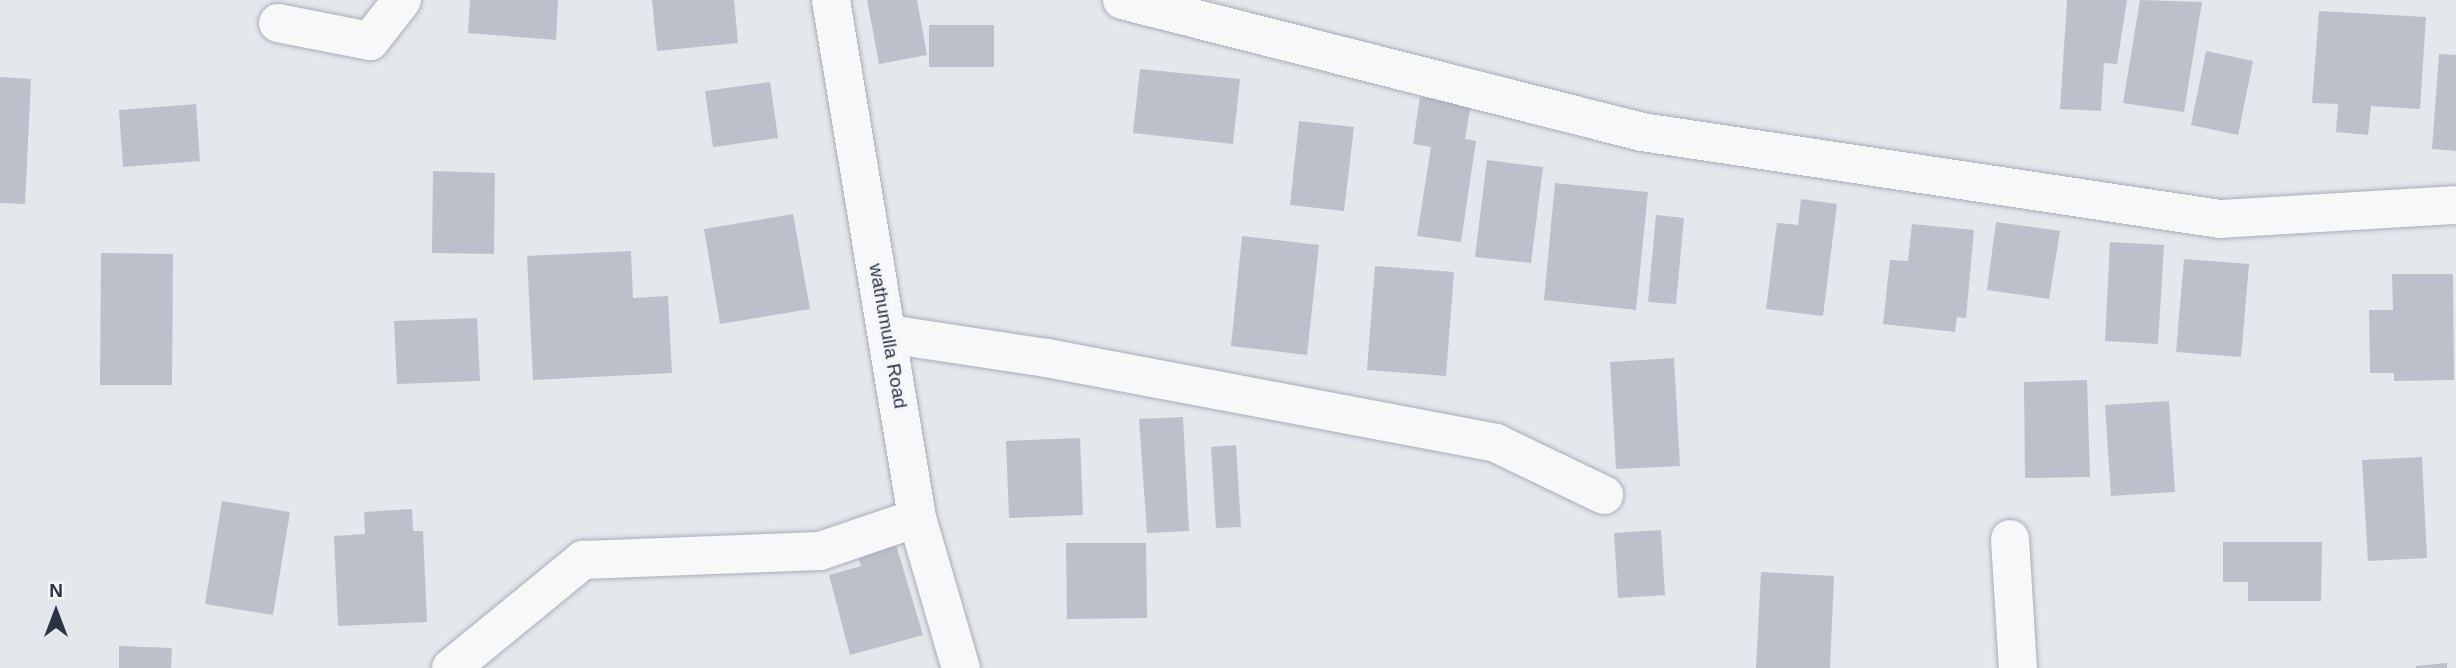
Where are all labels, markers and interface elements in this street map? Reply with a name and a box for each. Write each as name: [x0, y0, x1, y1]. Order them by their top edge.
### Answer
street label: wathumulla Road: [864, 262, 912, 410]
north arrow: [21, 577, 91, 647]
text: N: [49, 580, 63, 601]

